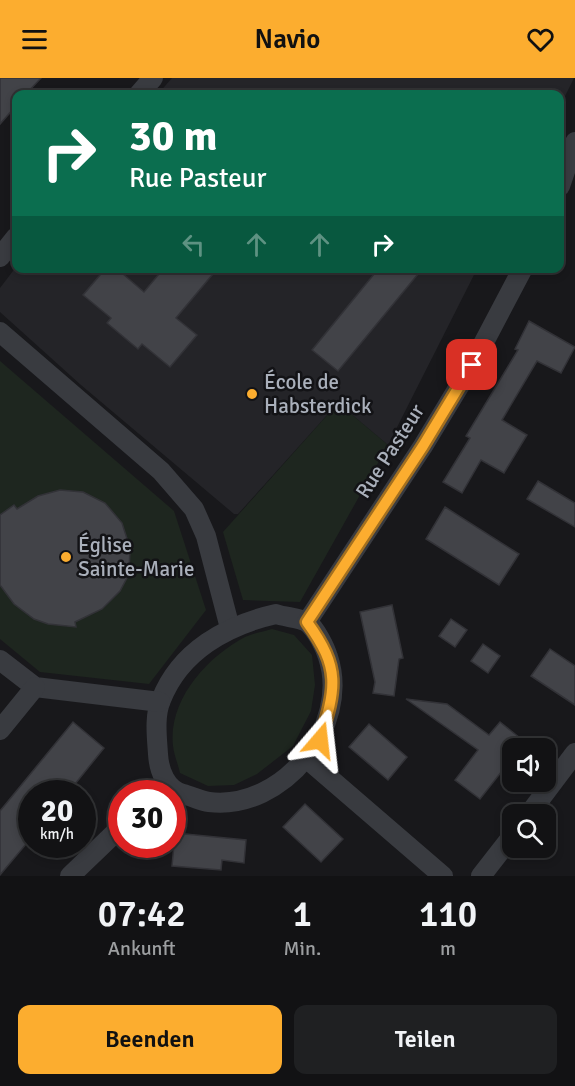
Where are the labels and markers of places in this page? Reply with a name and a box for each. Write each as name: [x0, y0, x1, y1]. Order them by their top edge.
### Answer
pin: [446, 339, 497, 390]
place label: École de Habsterdick: [264, 369, 372, 419]
marker: École de Habsterdick: [245, 387, 259, 401]
place label: Église Sainte-Marie: [78, 532, 194, 582]
marker: Église Sainte-Marie: [59, 550, 73, 564]

